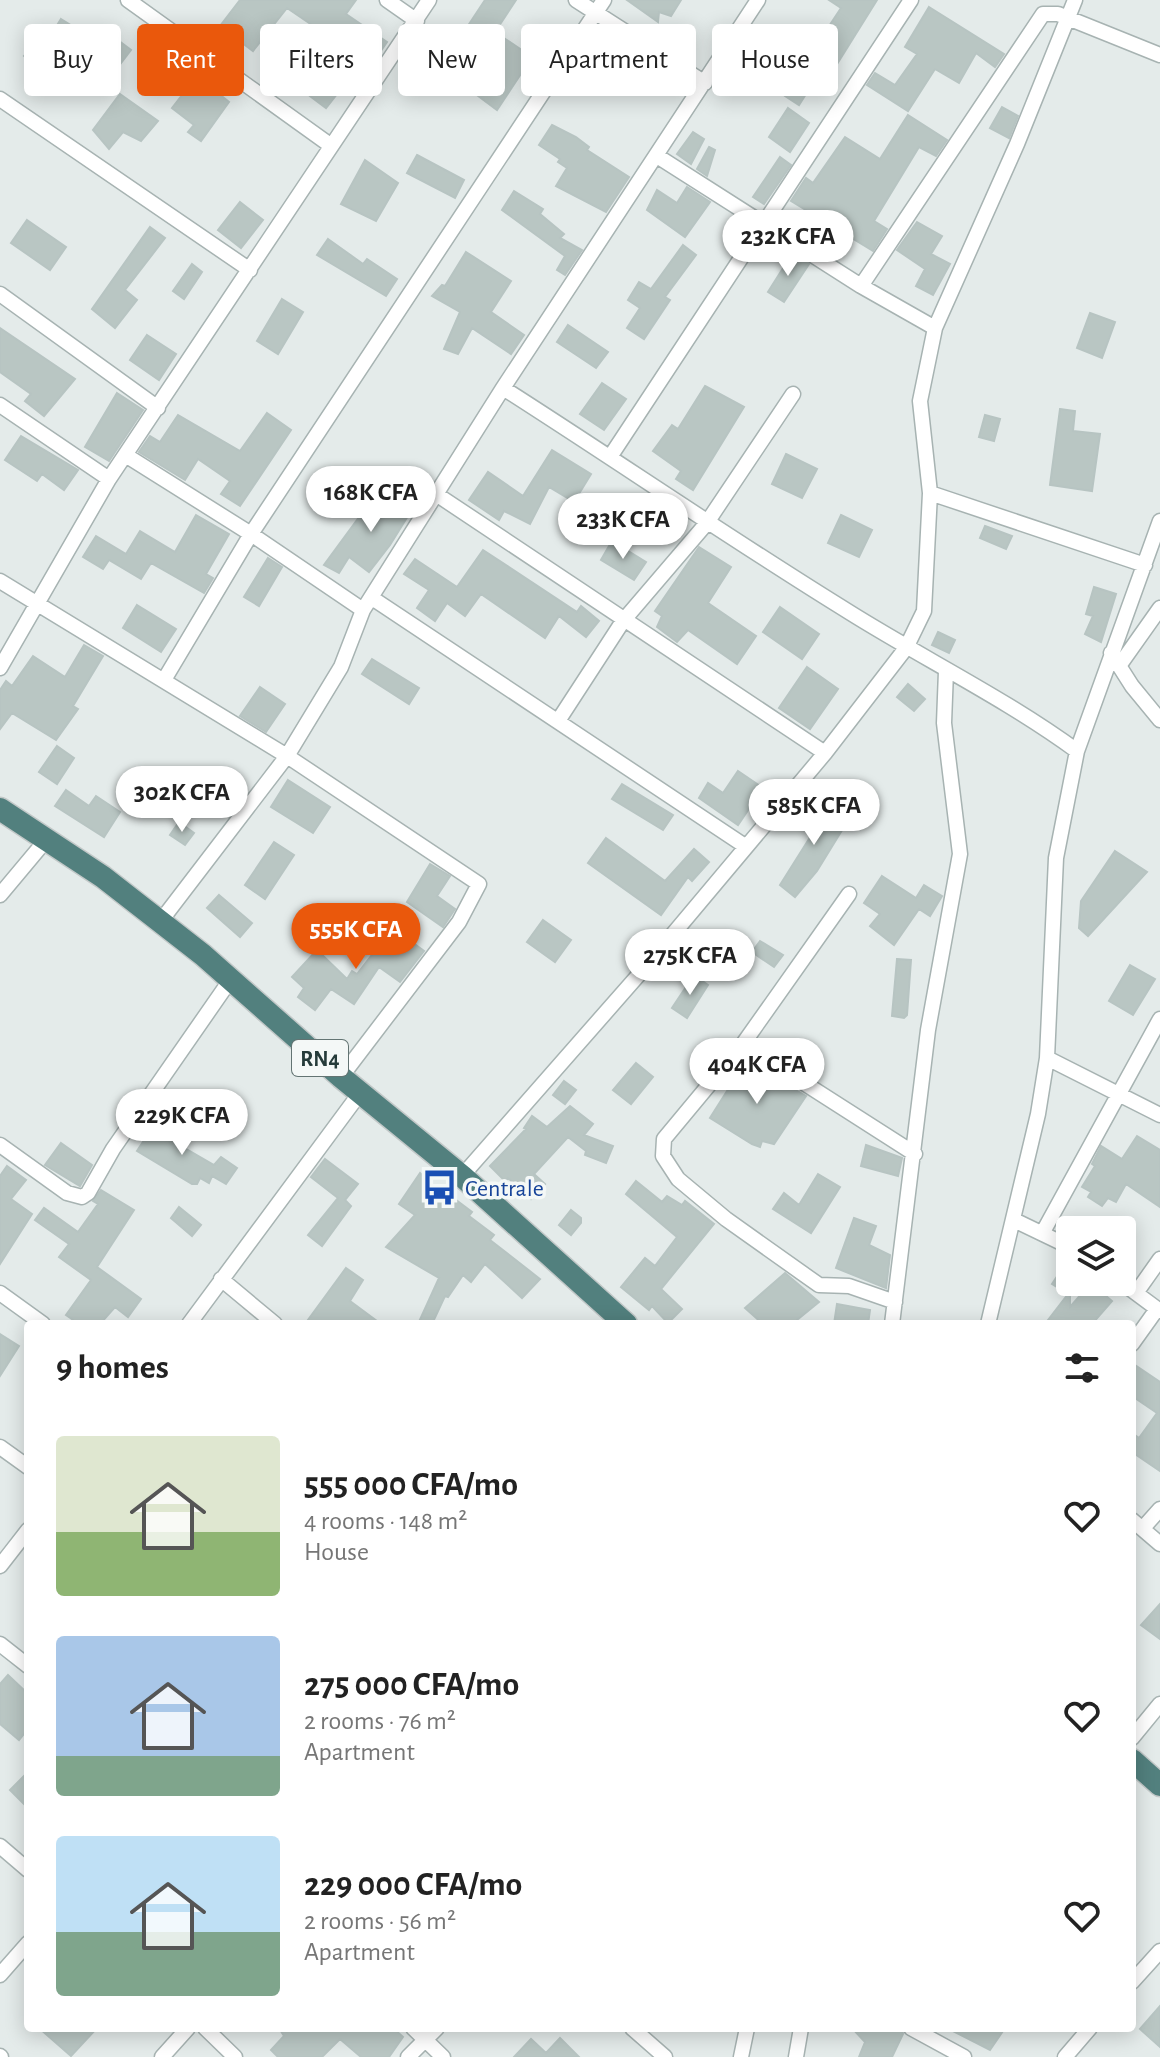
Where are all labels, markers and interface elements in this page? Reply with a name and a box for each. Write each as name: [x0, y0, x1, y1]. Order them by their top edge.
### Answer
chip: Buy: [24, 24, 121, 96]
chip: Rent: [137, 24, 244, 96]
chip: Filters: [260, 24, 382, 96]
chip: New: [398, 24, 505, 96]
chip: Apartment: [521, 24, 696, 96]
chip: House: [712, 24, 838, 96]
pin: 232K CFA: [705, 210, 871, 278]
text: 232K CFA: [740, 223, 836, 249]
pin: 168K CFA: [288, 466, 454, 534]
text: 168K CFA: [324, 479, 418, 505]
pin: 233K CFA: [540, 493, 706, 561]
text: 233K CFA: [576, 506, 670, 532]
pin: 302K CFA: [99, 766, 265, 834]
text: 302K CFA: [134, 779, 230, 805]
pin: 585K CFA: [731, 779, 897, 847]
text: 585K CFA: [767, 792, 861, 818]
pin: 555K CFA: [273, 903, 439, 971]
text: 555K CFA: [309, 916, 403, 942]
pin: 275K CFA: [607, 929, 773, 997]
text: 275K CFA: [643, 942, 737, 968]
pin: 404K CFA: [674, 1038, 840, 1106]
road number: RN4: [292, 1040, 348, 1076]
text: 404K CFA: [707, 1051, 807, 1077]
pin: 229K CFA: [99, 1089, 265, 1157]
text: 229K CFA: [134, 1102, 230, 1128]
bus stop icon: Centrale: [420, 1169, 458, 1207]
place label: Centrale: [465, 1177, 544, 1201]
map controls: [1056, 1216, 1136, 1296]
button: layers: [1056, 1216, 1136, 1296]
icon: filters: [1060, 1346, 1104, 1390]
text: 9 homes: [56, 1351, 169, 1385]
icon: home: [120, 1468, 216, 1564]
text: 555 000 CFA/mo: [304, 1468, 518, 1502]
icon: heart: [1060, 1494, 1104, 1538]
text: 4 rooms · 148 m²: [304, 1508, 467, 1534]
text: House: [304, 1539, 369, 1565]
icon: home: [120, 1668, 216, 1764]
text: 275 000 CFA/mo: [304, 1668, 519, 1702]
icon: heart: [1060, 1694, 1104, 1738]
text: 2 rooms · 76 m²: [304, 1708, 456, 1734]
text: Apartment: [304, 1739, 415, 1765]
icon: home: [120, 1868, 216, 1964]
text: 229 000 CFA/mo: [304, 1868, 522, 1902]
icon: heart: [1060, 1894, 1104, 1938]
text: 2 rooms · 56 m²: [304, 1908, 456, 1934]
text: Apartment: [304, 1939, 415, 1965]

